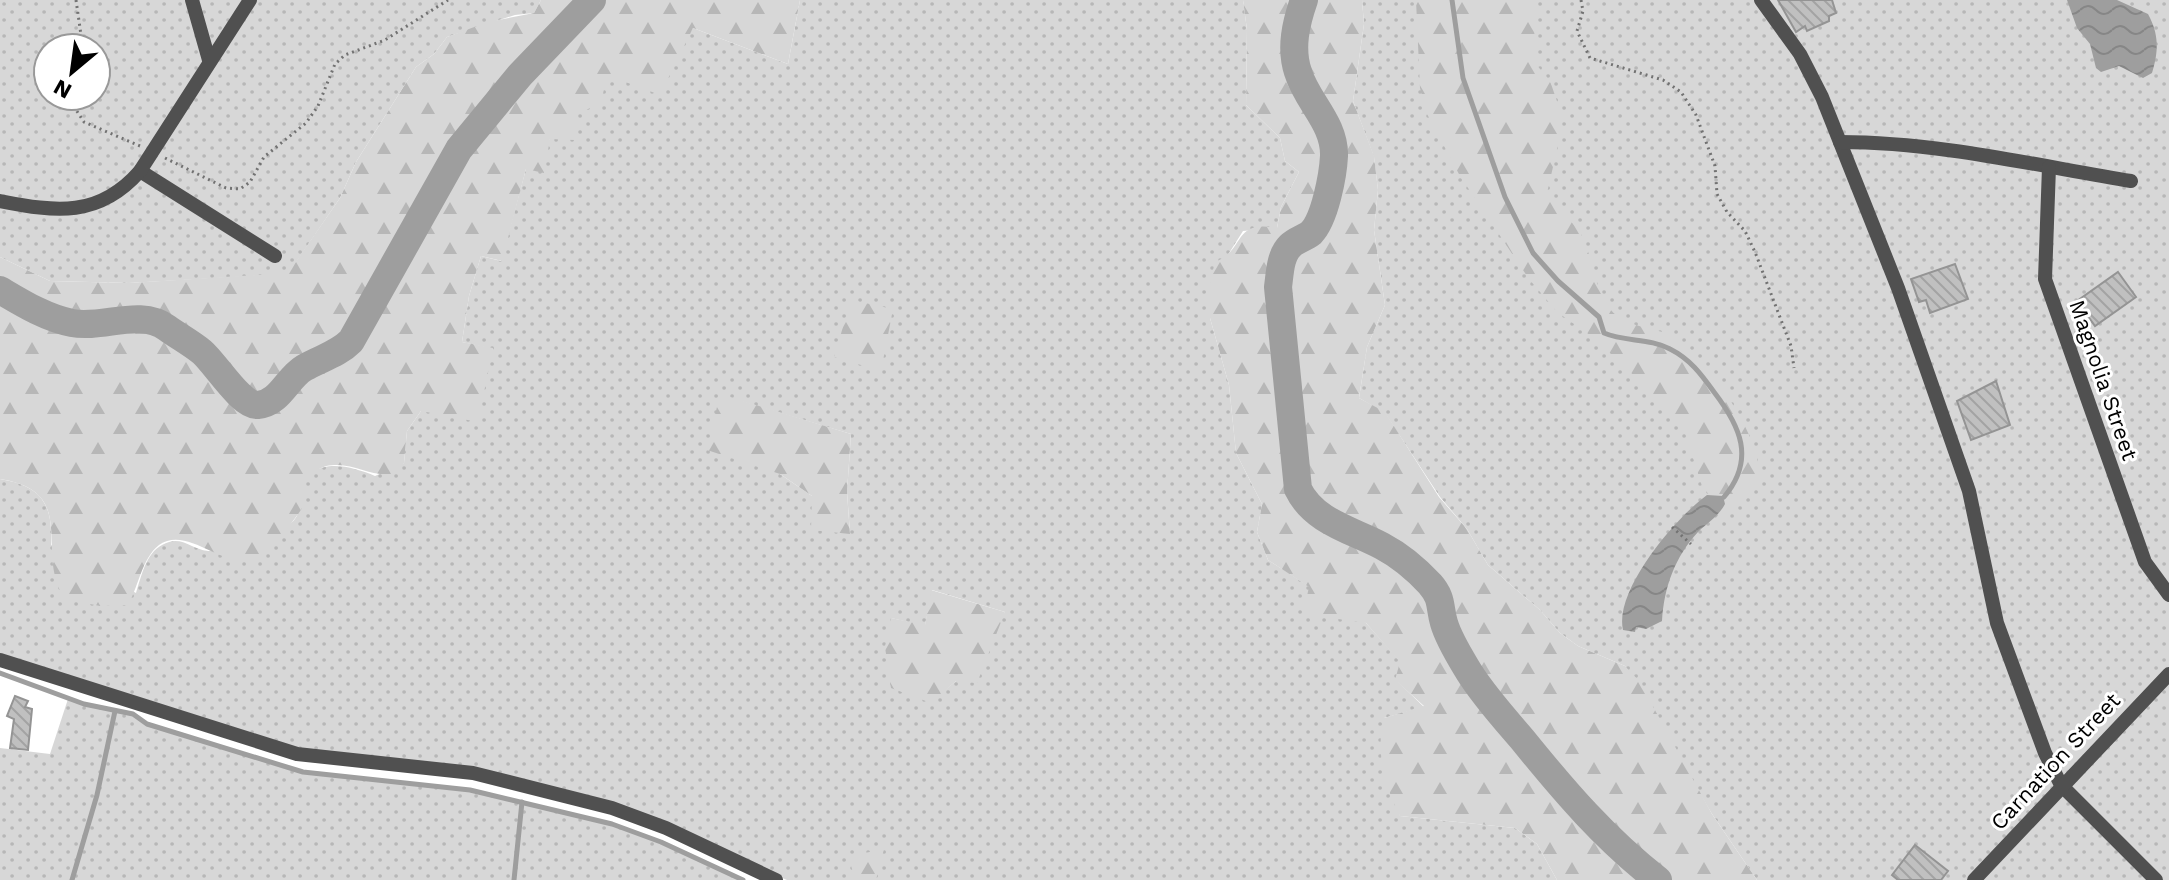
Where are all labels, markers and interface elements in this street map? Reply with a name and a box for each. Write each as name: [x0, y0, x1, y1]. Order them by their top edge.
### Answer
north arrow: [32, 32, 112, 112]
text: N: [49, 74, 76, 104]
street label: Magnolia Street: [2064, 297, 2143, 464]
street label: Carnation Street: [1986, 688, 2125, 835]

